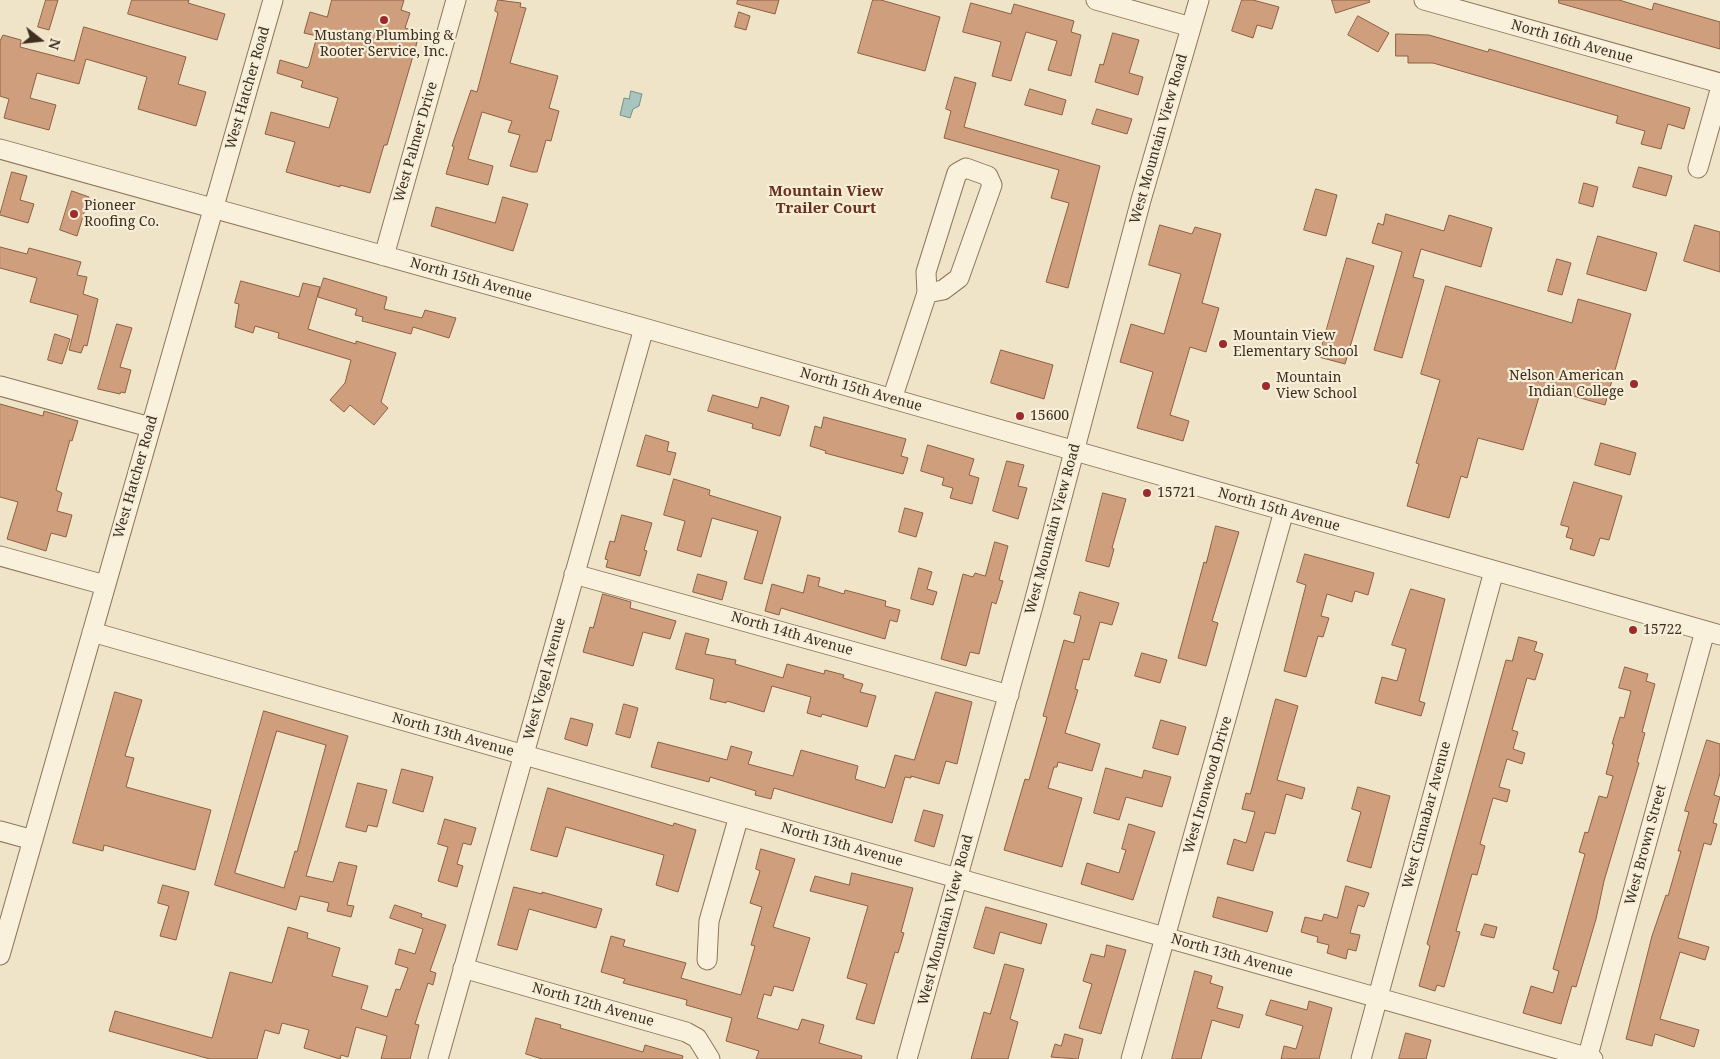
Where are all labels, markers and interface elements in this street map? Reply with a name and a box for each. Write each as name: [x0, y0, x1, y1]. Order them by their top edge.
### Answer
marker: Mustang Plumbing & Rooter Service, Inc.: [378, 14, 390, 26]
north arrow: [15, 15, 65, 65]
street label: North 16th Avenue: [1509, 17, 1635, 67]
street label: West Hatcher Road: [222, 24, 274, 152]
place label: Mustang Plumbing & Rooter Service, Inc.: [314, 28, 454, 60]
text: N: [44, 36, 66, 52]
street label: West Mountain View Road: [1127, 52, 1191, 226]
street label: West Palmer Drive: [391, 80, 441, 204]
district label: Mountain View Trailer Court: [769, 183, 883, 218]
place label: Pioneer Roofing Co.: [84, 198, 159, 230]
marker: Pioneer Roofing Co.: [68, 208, 80, 220]
street label: North 15th Avenue: [408, 255, 534, 305]
place label: Mountain View Elementary School: [1233, 328, 1358, 361]
marker: Mountain View Elementary School: [1217, 338, 1229, 350]
street label: North 15th Avenue: [798, 365, 924, 415]
place label: Nelson American Indian College: [1509, 368, 1624, 401]
place label: Mountain View School: [1276, 370, 1357, 402]
marker: Nelson American Indian College: [1628, 378, 1640, 390]
marker: Mountain View School: [1260, 380, 1272, 392]
place label: 15600: [1030, 408, 1069, 424]
marker: 15600: [1014, 410, 1026, 422]
street label: West Hatcher Road: [110, 413, 162, 541]
street label: West Mountain View Road: [1022, 442, 1084, 616]
place label: 15721: [1157, 485, 1196, 501]
street label: North 15th Avenue: [1216, 485, 1342, 535]
marker: 15721: [1141, 487, 1153, 499]
street label: North 14th Avenue: [729, 609, 855, 659]
street label: West Vogel Avenue: [521, 616, 569, 742]
place label: 15722: [1643, 622, 1682, 638]
marker: 15722: [1627, 624, 1639, 636]
street label: North 13th Avenue: [390, 710, 516, 760]
street label: West Ironwood Drive: [1180, 714, 1236, 856]
street label: West Cinnabar Avenue: [1399, 739, 1455, 891]
street label: West Brown Street: [1622, 783, 1670, 907]
street label: North 13th Avenue: [779, 820, 905, 870]
street label: West Mountain View Road: [915, 833, 977, 1007]
street label: North 13th Avenue: [1169, 931, 1295, 981]
street label: North 12th Avenue: [530, 980, 656, 1030]

